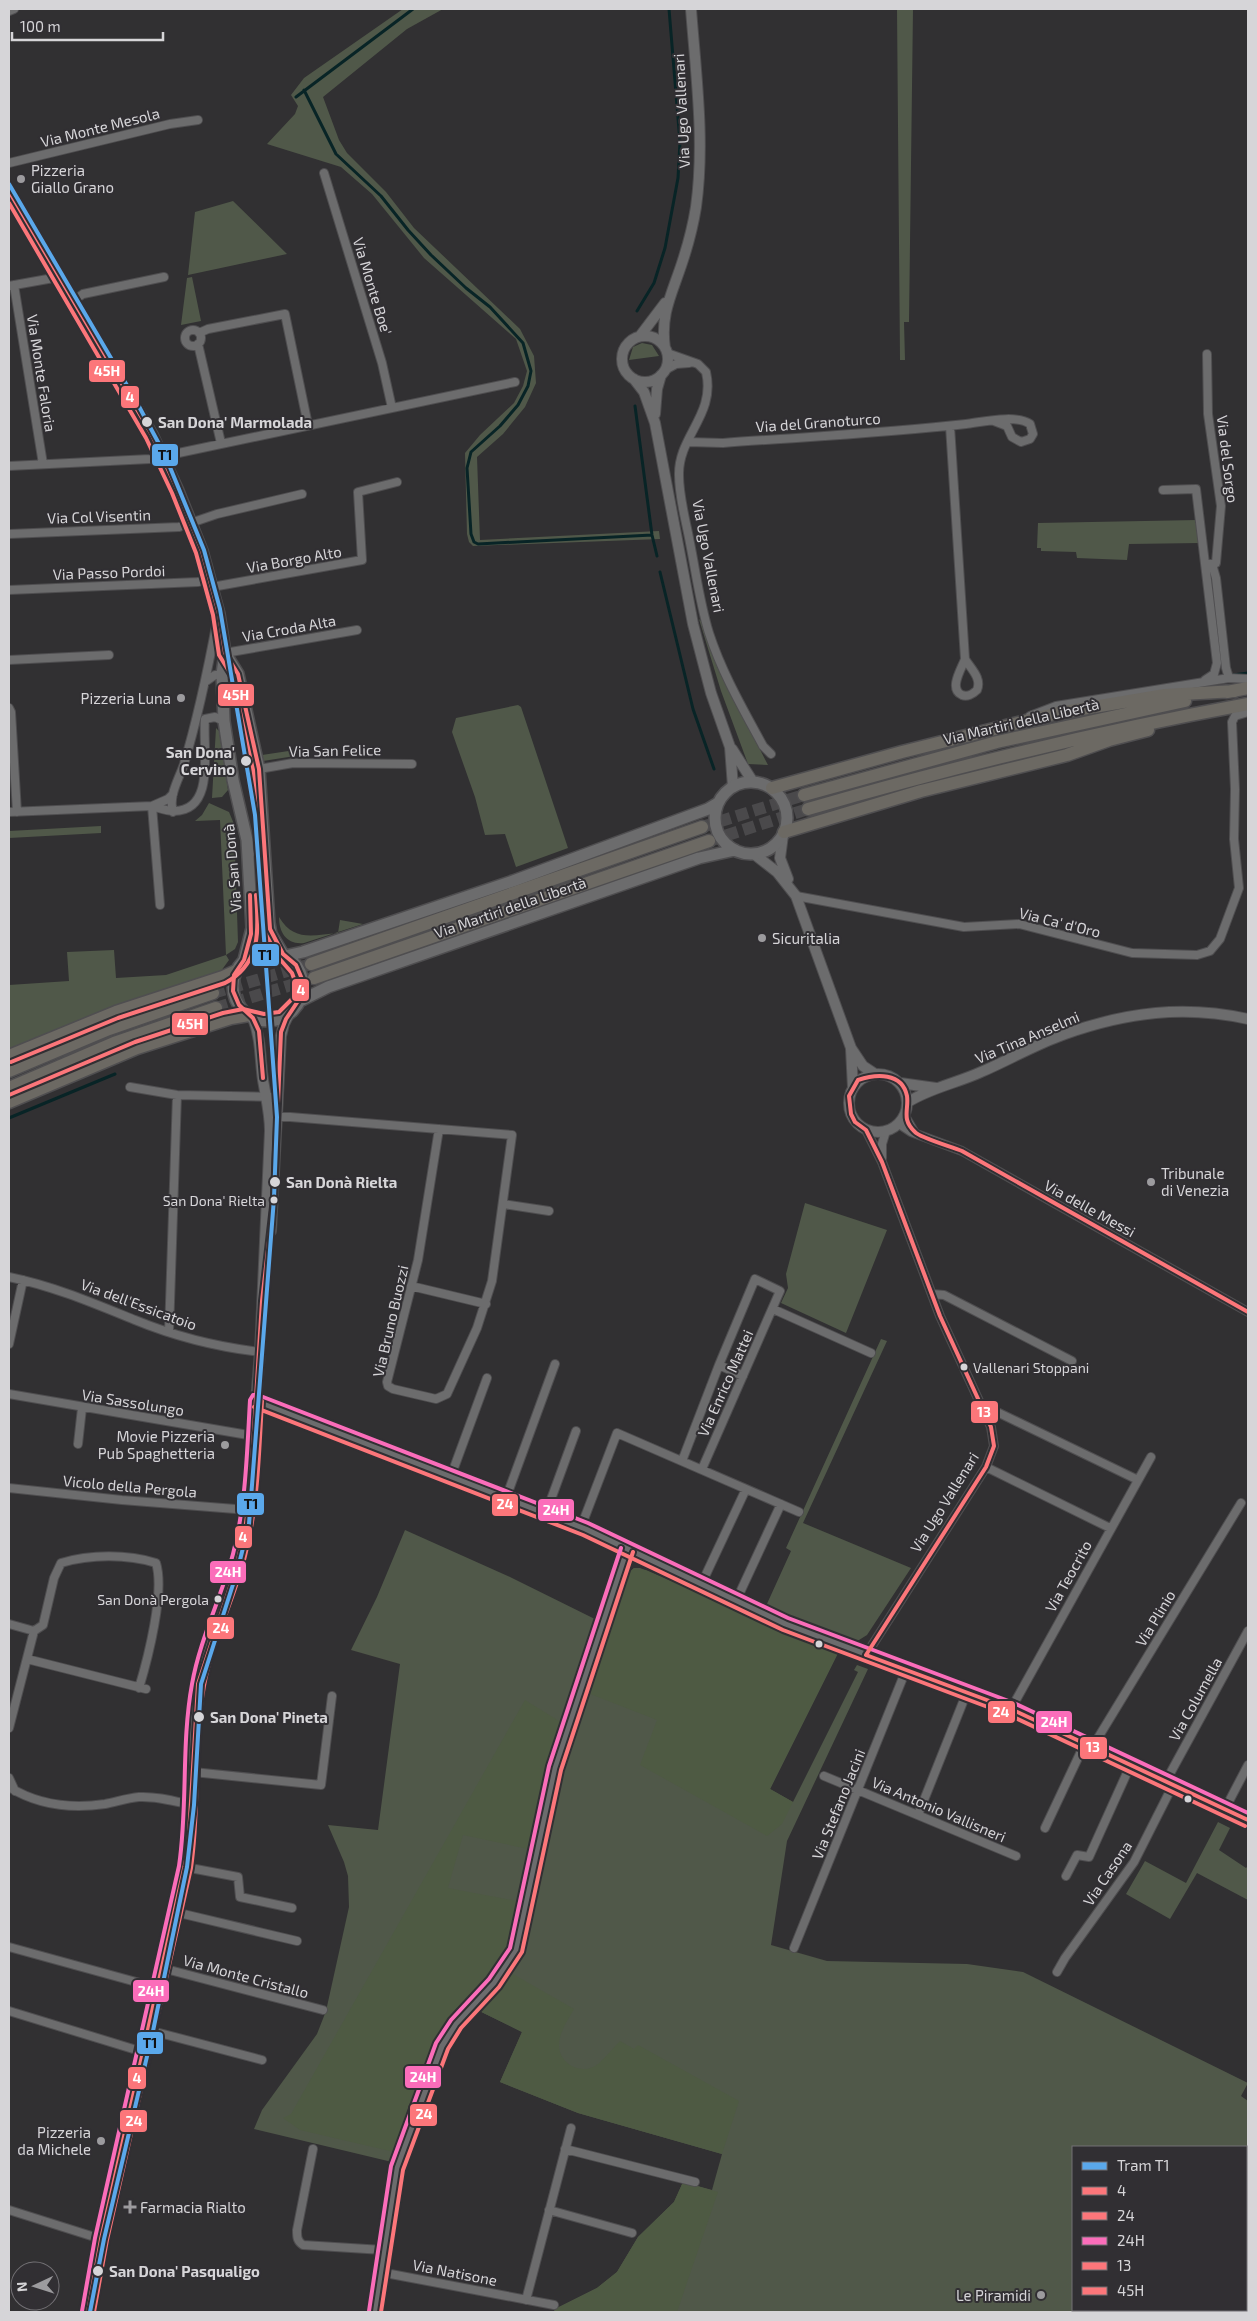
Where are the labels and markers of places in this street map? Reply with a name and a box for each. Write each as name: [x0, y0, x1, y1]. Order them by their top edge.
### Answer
place label: Pizzeria Giallo Grano: [31, 161, 114, 196]
marker: Pizzeria Giallo Grano: [15, 173, 27, 185]
place label: San Dona' Marmolada: [158, 413, 312, 431]
marker: San Dona' Marmolada: [140, 415, 154, 429]
place label: Pizzeria Luna: [81, 689, 171, 707]
marker: Pizzeria Luna: [175, 692, 187, 704]
place label: San Dona' Cervino: [166, 743, 235, 778]
marker: San Dona' Cervino: [239, 754, 253, 768]
place label: Sicuritalia: [772, 929, 840, 947]
marker: Sicuritalia: [756, 932, 768, 944]
place label: Tribunale di Venezia: [1161, 1164, 1229, 1199]
place label: San Donà Rielta: [286, 1173, 397, 1191]
marker: San Donà Rielta: [268, 1175, 282, 1189]
marker: Tribunale di Venezia: [1145, 1176, 1157, 1188]
place label: San Dona' Rielta: [163, 1192, 265, 1209]
marker: San Dona' Rielta: [269, 1195, 279, 1205]
place label: Vallenari Stoppani: [973, 1359, 1089, 1376]
marker: Vallenari Stoppani: [959, 1362, 969, 1372]
place label: Movie Pizzeria Pub Spaghetteria: [98, 1427, 215, 1462]
marker: Movie Pizzeria Pub Spaghetteria: [219, 1439, 231, 1451]
place label: San Donà Pergola: [97, 1591, 209, 1608]
marker: San Donà Pergola: [213, 1594, 223, 1604]
unlabelled marker: [814, 1639, 824, 1649]
place label: San Dona' Pineta: [210, 1708, 328, 1726]
marker: San Dona' Pineta: [192, 1710, 206, 1724]
unlabelled marker: [1183, 1794, 1193, 1804]
place label: Pizzeria da Michele: [17, 2123, 91, 2158]
marker: Pizzeria da Michele: [95, 2135, 107, 2147]
place label: Farmacia Rialto: [140, 2198, 246, 2216]
marker: Farmacia Rialto: [124, 2201, 136, 2213]
place label: San Dona' Pasqualigo: [109, 2262, 260, 2280]
marker: San Dona' Pasqualigo: [91, 2264, 105, 2278]
place label: Le Piramidi: [956, 2286, 1031, 2304]
marker: Le Piramidi: [1035, 2289, 1047, 2301]

